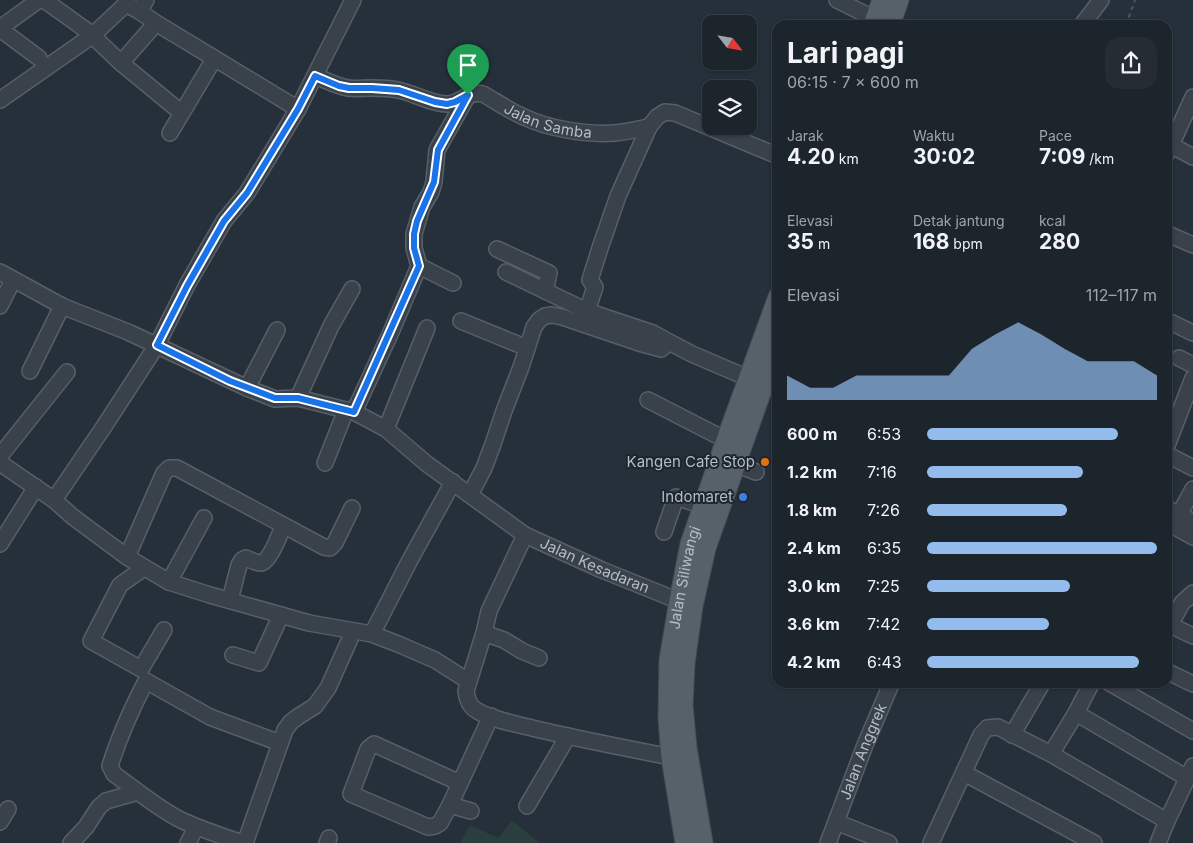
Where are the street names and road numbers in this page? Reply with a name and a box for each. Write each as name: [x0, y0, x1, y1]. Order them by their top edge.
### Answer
street label: Jalan Samba: [501, 99, 593, 142]
street label: Jalan Siliwangi: [664, 523, 705, 631]
street label: Jalan Kesadaran: [537, 533, 652, 597]
street label: Jalan Anggrek: [835, 700, 891, 802]

